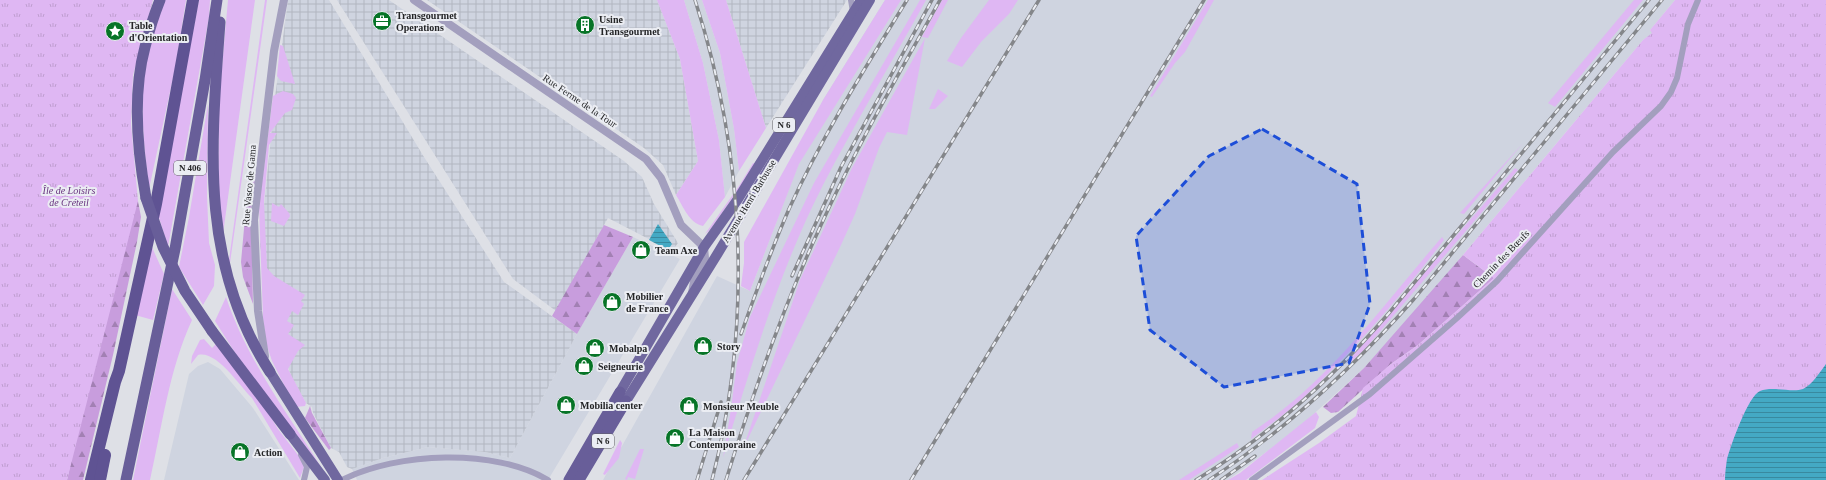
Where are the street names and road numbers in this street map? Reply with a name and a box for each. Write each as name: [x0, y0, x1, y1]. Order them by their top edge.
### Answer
street label: Rue Ferme de la Tour: [541, 72, 620, 130]
road number: N 6: [773, 118, 795, 132]
street label: Rue Vasco de Gama: [240, 144, 258, 226]
street label: Avenue Henri Barbusse: [720, 157, 778, 244]
road number: N 406: [174, 161, 206, 175]
street label: Chemin des Bœufs: [1471, 228, 1531, 290]
road number: N 6: [592, 434, 614, 448]

